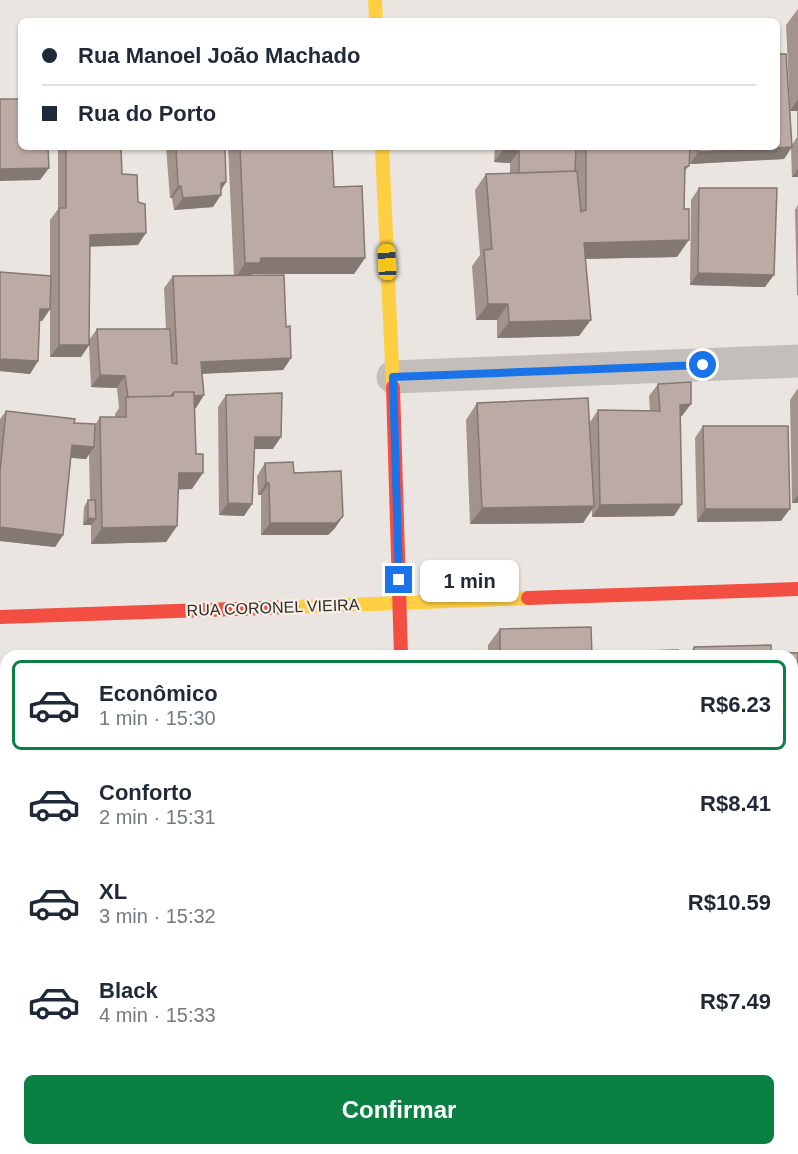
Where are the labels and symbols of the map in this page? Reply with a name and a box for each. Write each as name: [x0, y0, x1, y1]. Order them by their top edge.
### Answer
car: [377, 244, 397, 280]
route start: [689, 351, 716, 378]
callout: 1 min: [420, 559, 519, 601]
route end: [385, 566, 412, 593]
street label: RUA CORONEL VIEIRA: [186, 596, 360, 619]

